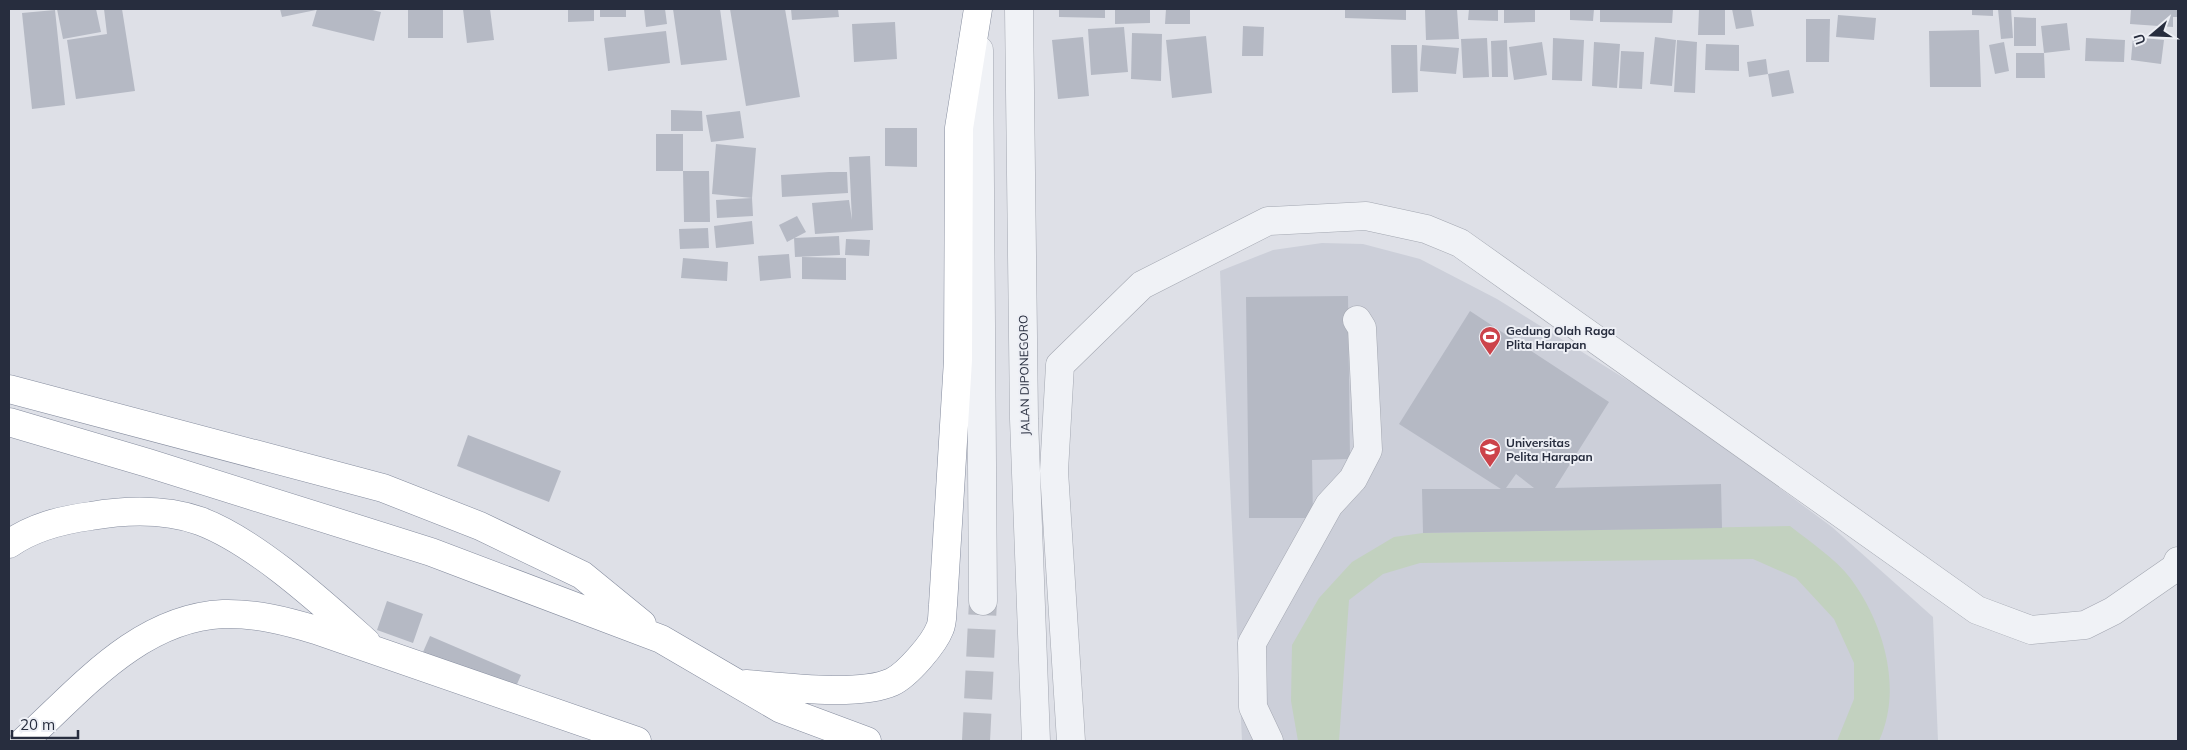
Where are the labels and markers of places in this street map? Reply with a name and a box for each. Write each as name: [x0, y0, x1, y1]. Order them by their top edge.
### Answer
place label: Gedung Olah Raga Plita Harapan: [1506, 323, 1615, 352]
sports icon: Gedung Olah Raga Plita Harapan: [1478, 325, 1502, 356]
place label: Universitas Pelita Harapan: [1506, 435, 1593, 464]
school or university icon: Universitas Pelita Harapan: [1478, 437, 1502, 468]

